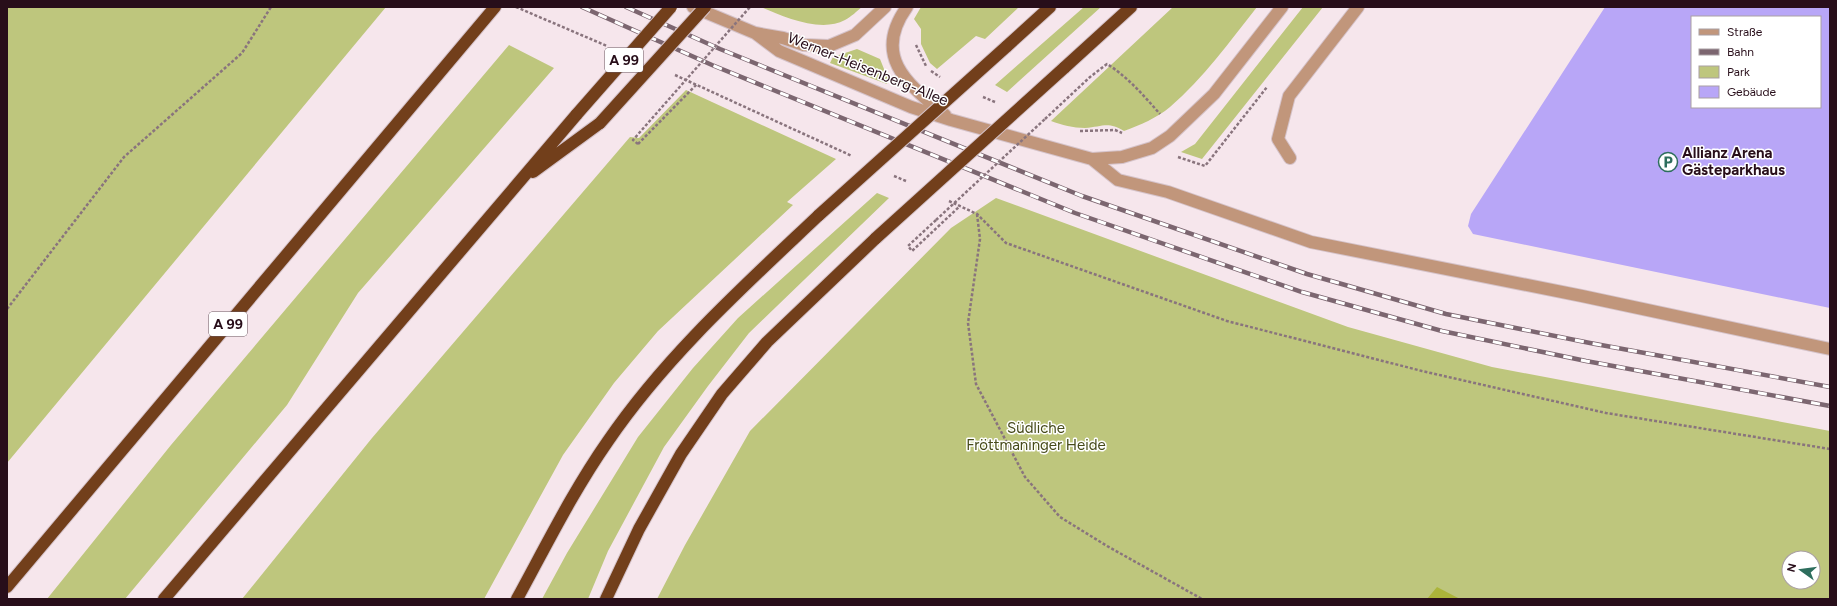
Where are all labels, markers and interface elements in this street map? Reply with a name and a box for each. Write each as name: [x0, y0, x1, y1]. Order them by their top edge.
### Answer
legend: [1691, 16, 1821, 108]
text: Straße: [1727, 25, 1763, 39]
street label: Werner-Heisenberg-Allee: [785, 29, 951, 109]
text: Bahn: [1727, 45, 1754, 59]
road number: A 99: [605, 48, 643, 72]
text: Park: [1727, 65, 1750, 79]
text: Gebäude: [1727, 85, 1777, 99]
place label: Allianz Arena Gästeparkhaus: [1682, 144, 1785, 179]
parking icon: Allianz Arena Gästeparkhaus: [1657, 151, 1679, 173]
road number: A 99: [209, 312, 247, 336]
park label: Südliche Fröttmaninger Heide: [966, 419, 1106, 454]
north arrow: [1781, 550, 1821, 590]
text: N: [1784, 562, 1799, 573]

